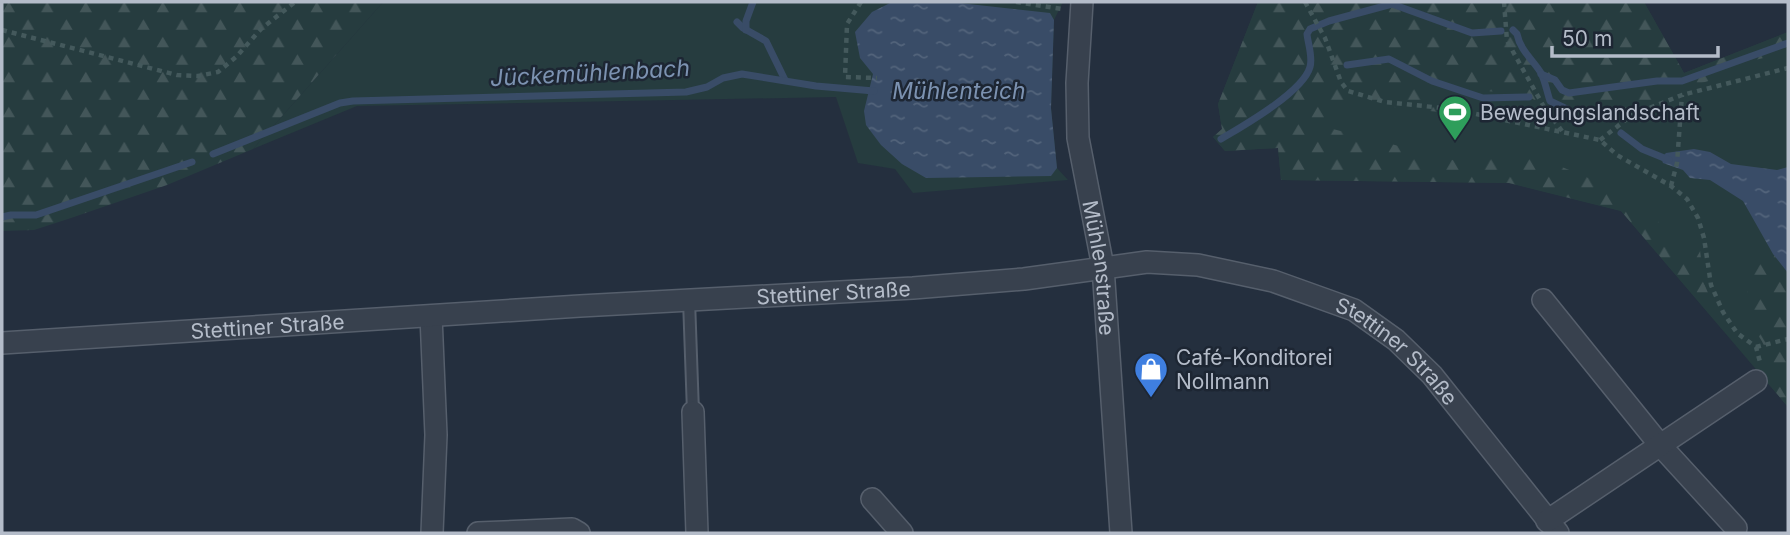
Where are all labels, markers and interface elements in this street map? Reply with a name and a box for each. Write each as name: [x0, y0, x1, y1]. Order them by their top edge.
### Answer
scale bar: [1552, 14, 1718, 58]
text: 50 m: [1562, 26, 1612, 51]
water label: Jückemühlenbach: [489, 54, 691, 92]
water label: Mühlenteich: [892, 77, 1026, 105]
sports icon: Bewegungslandschaft: [1436, 93, 1474, 142]
place label: Bewegungslandschaft: [1480, 100, 1700, 125]
street label: Mühlenstraße: [1078, 198, 1120, 336]
street label: Stettiner Straße: [756, 276, 911, 309]
street label: Stettiner Straße: [1333, 292, 1463, 410]
street label: Stettiner Straße: [190, 309, 345, 343]
place label: Café-Konditorei Nollmann: [1176, 345, 1333, 394]
shop icon: Café-Konditorei Nollmann: [1132, 350, 1170, 399]

